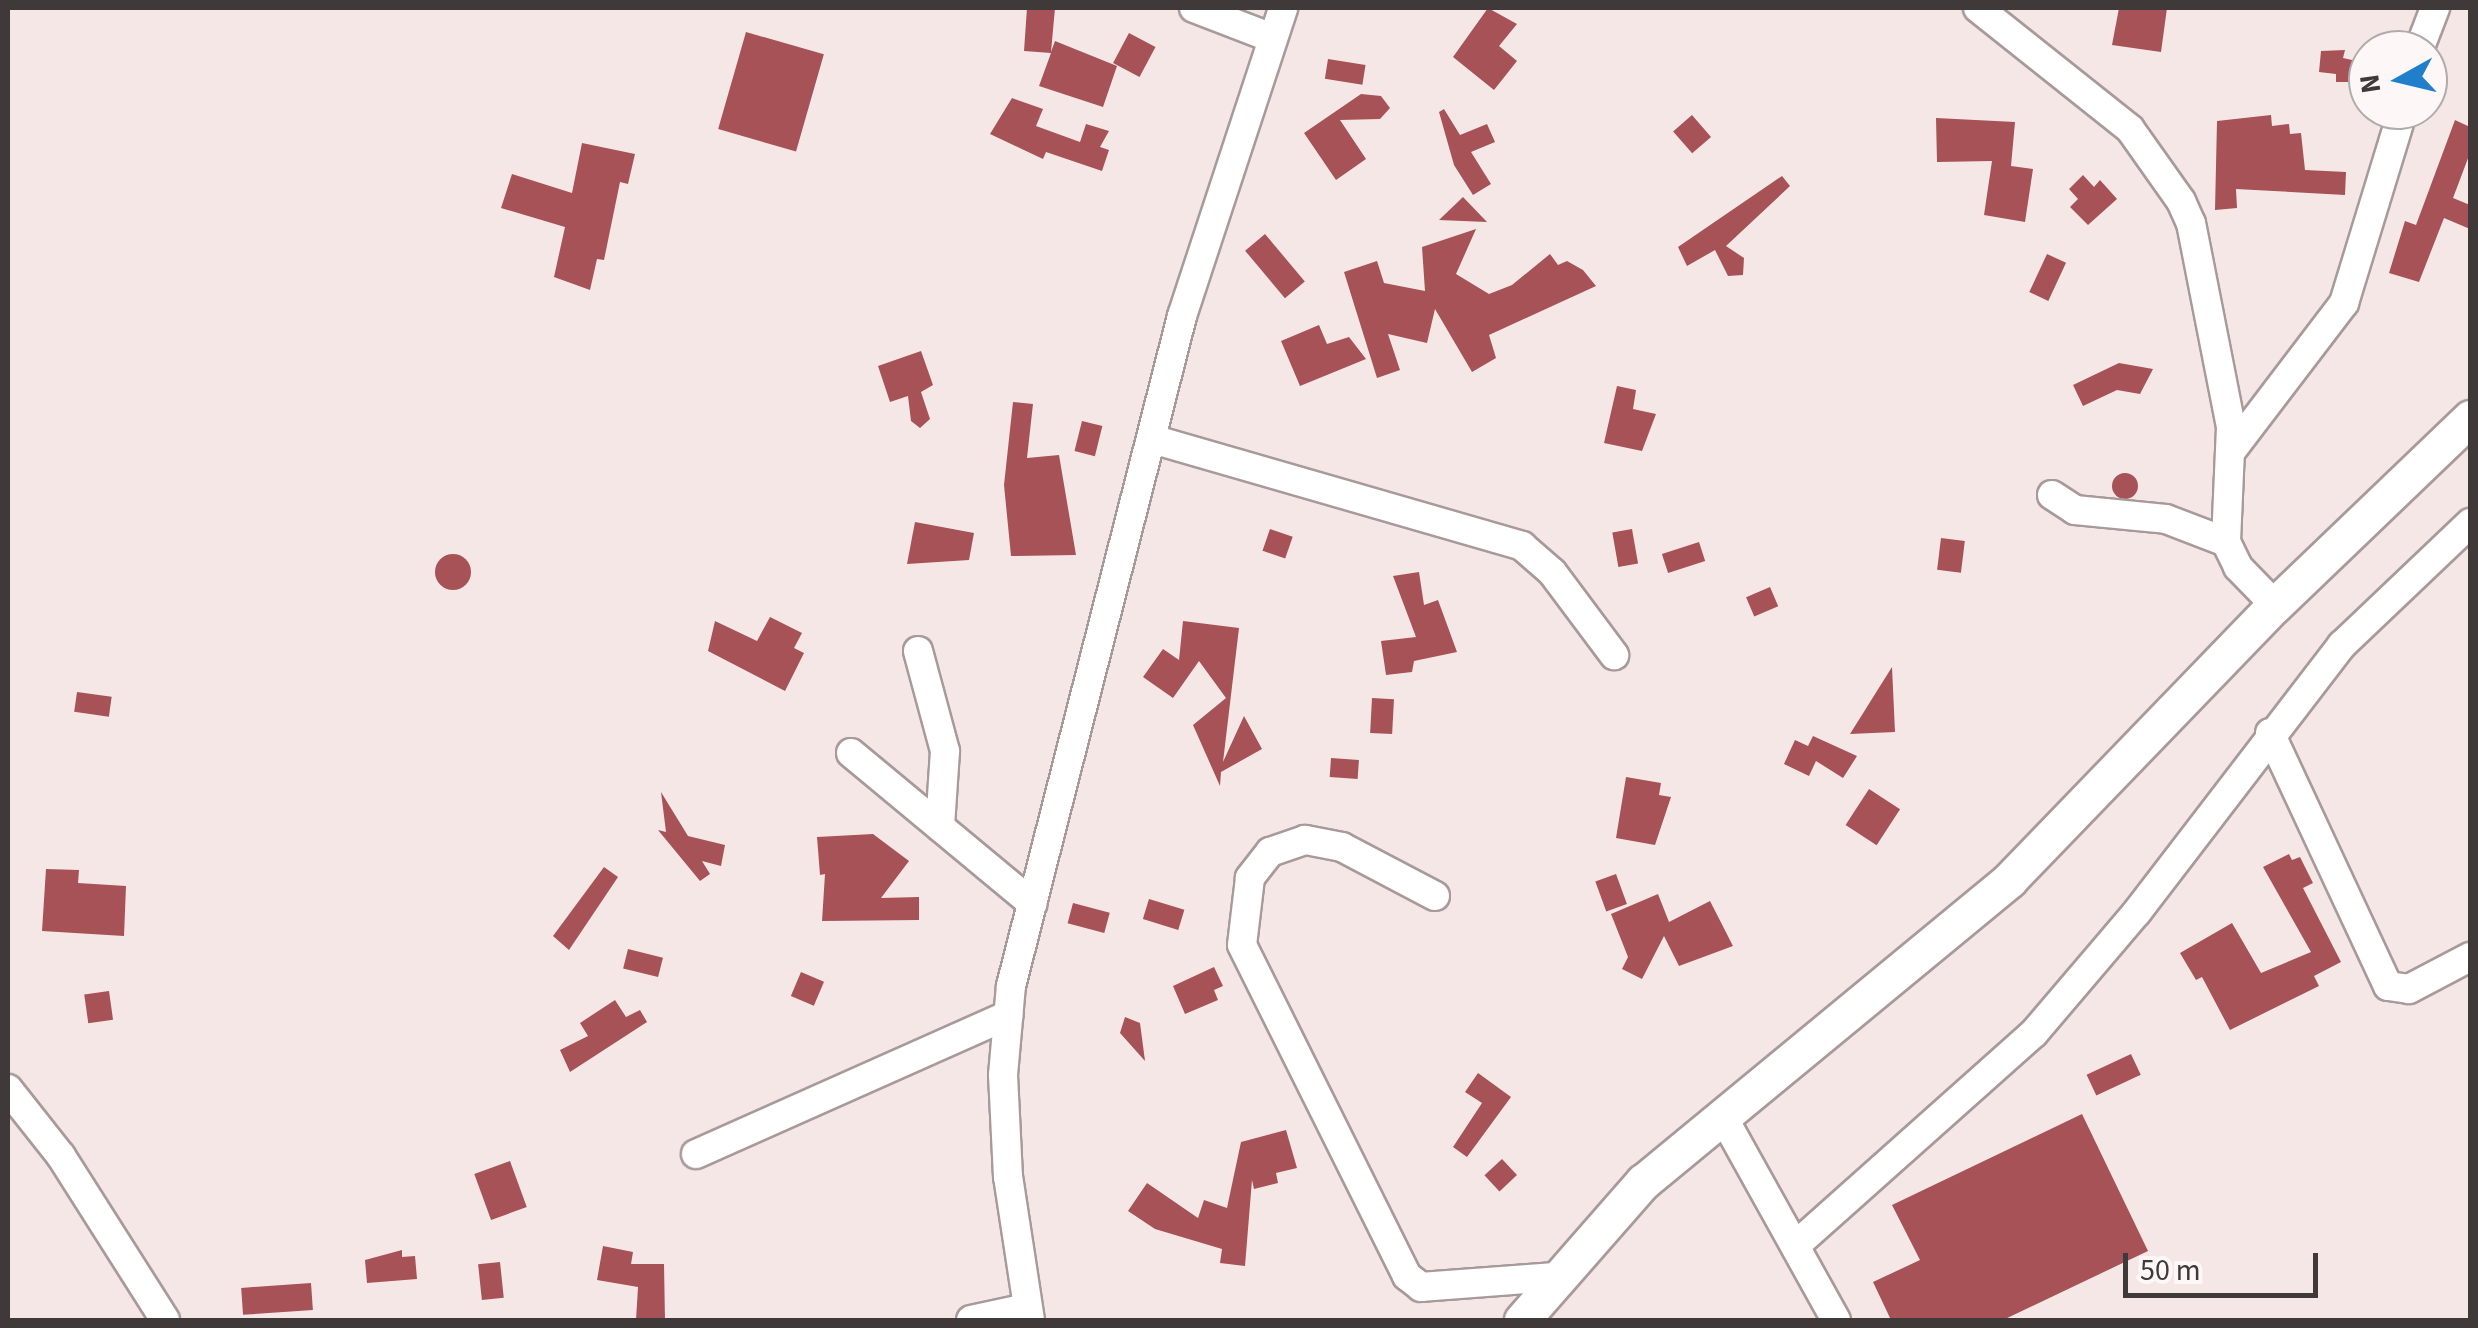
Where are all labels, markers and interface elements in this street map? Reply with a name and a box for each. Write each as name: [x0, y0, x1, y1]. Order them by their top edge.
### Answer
north arrow: [2348, 30, 2448, 130]
text: N: [2349, 72, 2391, 96]
scale bar: [2128, 1233, 2323, 1295]
text: 50 m: [2140, 1249, 2201, 1292]

